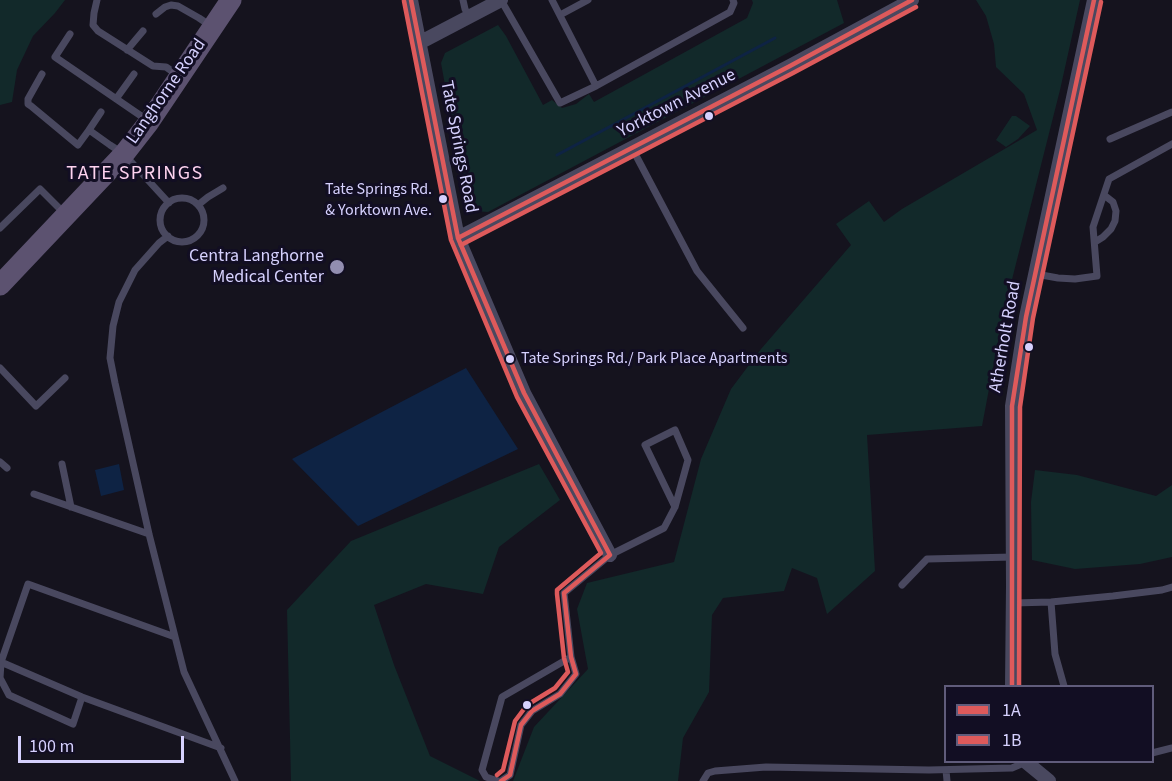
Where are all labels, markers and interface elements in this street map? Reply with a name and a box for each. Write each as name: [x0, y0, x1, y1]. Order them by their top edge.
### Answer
street label: Langhorne Road: [123, 35, 211, 149]
street label: Yorktown Avenue: [614, 65, 740, 143]
street label: Tate Springs Road: [435, 79, 481, 215]
unlabelled marker: [703, 110, 715, 122]
district label: TATE SPRINGS: [66, 163, 204, 187]
place label: Tate Springs Rd. & Yorktown Ave.: [325, 180, 432, 218]
marker: Tate Springs Rd. & Yorktown Ave.: [437, 193, 449, 205]
place label: Centra Langhorne Medical Center: [189, 246, 324, 288]
marker: Centra Langhorne Medical Center: [328, 258, 346, 276]
street label: Atherholt Road: [986, 279, 1026, 395]
unlabelled marker: [1023, 341, 1035, 353]
place label: Tate Springs Rd./ Park Place Apartments: [521, 349, 788, 369]
marker: Tate Springs Rd./ Park Place Apartments: [504, 353, 516, 365]
legend: [944, 685, 1154, 763]
text: 1A: [1002, 698, 1021, 723]
unlabelled marker: [521, 699, 533, 711]
scale bar: [21, 724, 188, 762]
text: 1B: [1002, 728, 1022, 753]
text: 100 m: [29, 734, 74, 759]

